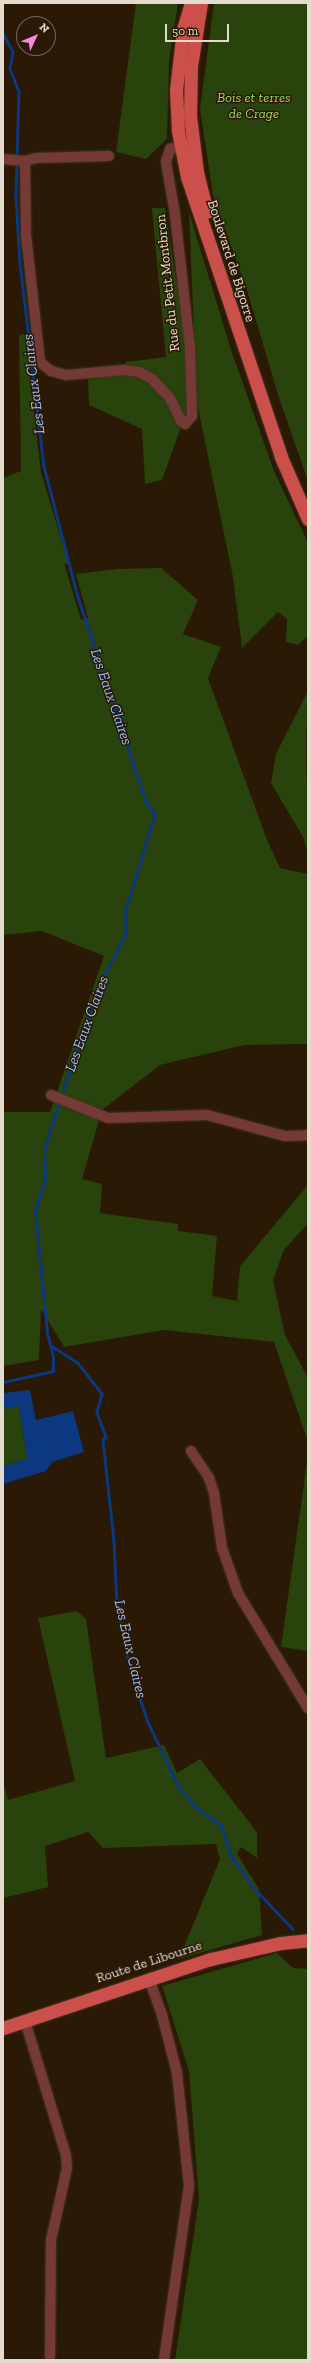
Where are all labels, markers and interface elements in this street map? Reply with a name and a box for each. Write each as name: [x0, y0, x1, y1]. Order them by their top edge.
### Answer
north arrow: [16, 16, 56, 56]
scale bar: [167, 16, 231, 42]
text: N: [37, 20, 52, 36]
text: 50 m: [172, 24, 198, 38]
park label: Bois et terres de Crage: [217, 90, 291, 122]
street label: Boulevard de Bigorre: [203, 198, 259, 324]
street label: Rue du Petit Montbron: [152, 214, 184, 352]
water label: Les Eaux Claires: [19, 333, 49, 435]
water label: Les Eaux Claires: [86, 646, 136, 748]
water label: Les Eaux Claires: [61, 974, 113, 1074]
water label: Les Eaux Claires: [110, 1598, 150, 1700]
street label: Route de Libourne: [94, 1937, 204, 1987]

